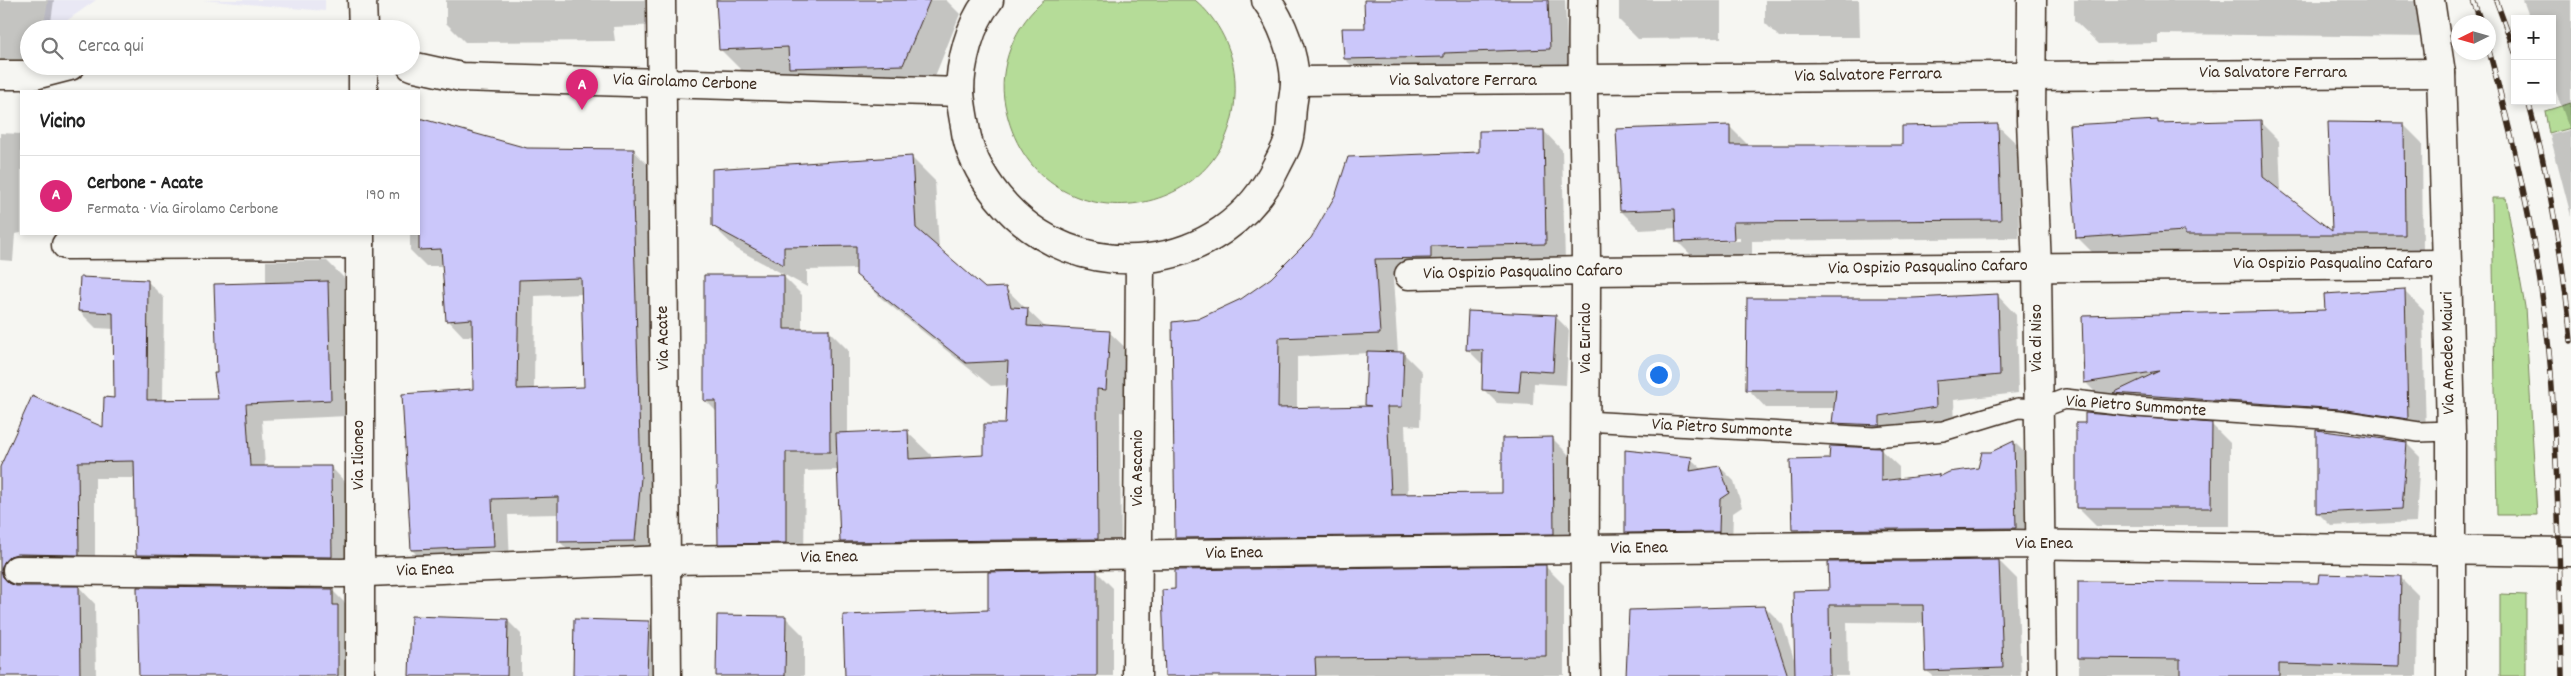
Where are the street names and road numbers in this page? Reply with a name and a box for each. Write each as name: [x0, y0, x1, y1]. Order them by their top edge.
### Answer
street label: Via Salvatore Ferrara: [2199, 61, 2347, 86]
street label: Via Salvatore Ferrara: [1794, 62, 1942, 90]
street label: Via Girolamo Cerbone: [612, 68, 758, 98]
street label: Via Salvatore Ferrara: [1389, 69, 1537, 94]
street label: Via Ospizio Pasqualino Cafaro: [2233, 252, 2433, 277]
street label: Via Ospizio Pasqualino Cafaro: [1828, 254, 2028, 282]
street label: Via Ospizio Pasqualino Cafaro: [1423, 259, 1623, 287]
street label: Via Amedeo Maiuri: [2435, 291, 2463, 415]
street label: Via Eurialo: [1574, 302, 1599, 374]
street label: Via di Niso: [2025, 304, 2050, 372]
street label: Via Acate: [651, 305, 677, 371]
street label: Via Pietro Summonte: [2065, 390, 2207, 424]
street label: Via Pietro Summonte: [1651, 413, 1793, 445]
street label: Via Ilioneo: [347, 420, 372, 490]
street label: Via Ascanio: [1126, 429, 1151, 507]
street label: Via Enea: [2015, 532, 2073, 557]
street label: Via Enea: [1610, 536, 1668, 562]
street label: Via Enea: [1205, 541, 1263, 567]
street label: Via Enea: [800, 545, 858, 571]
street label: Via Enea: [396, 557, 455, 584]

